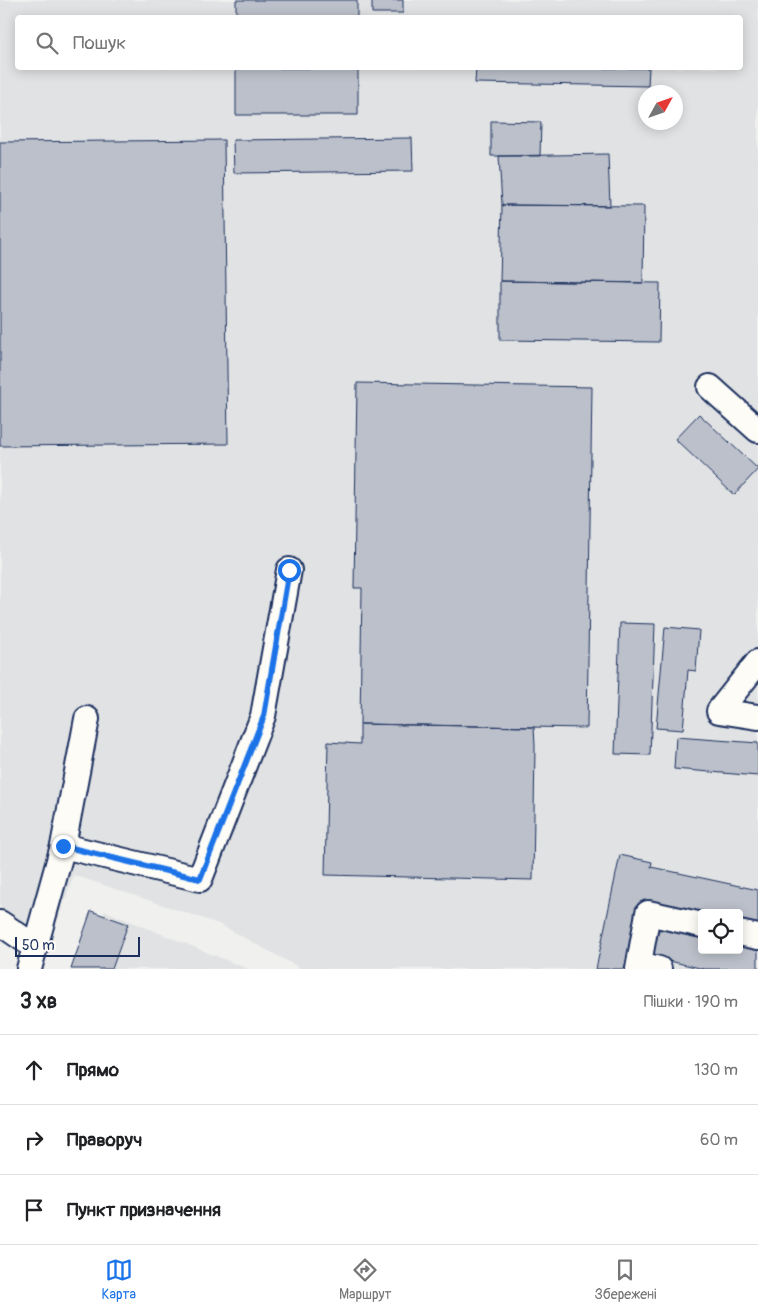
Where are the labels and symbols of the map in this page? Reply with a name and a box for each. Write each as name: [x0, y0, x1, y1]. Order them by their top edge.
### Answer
north arrow: [638, 85, 683, 130]
route start: [278, 559, 301, 582]
route end: [52, 835, 75, 858]
scale bar: [15, 934, 140, 957]

